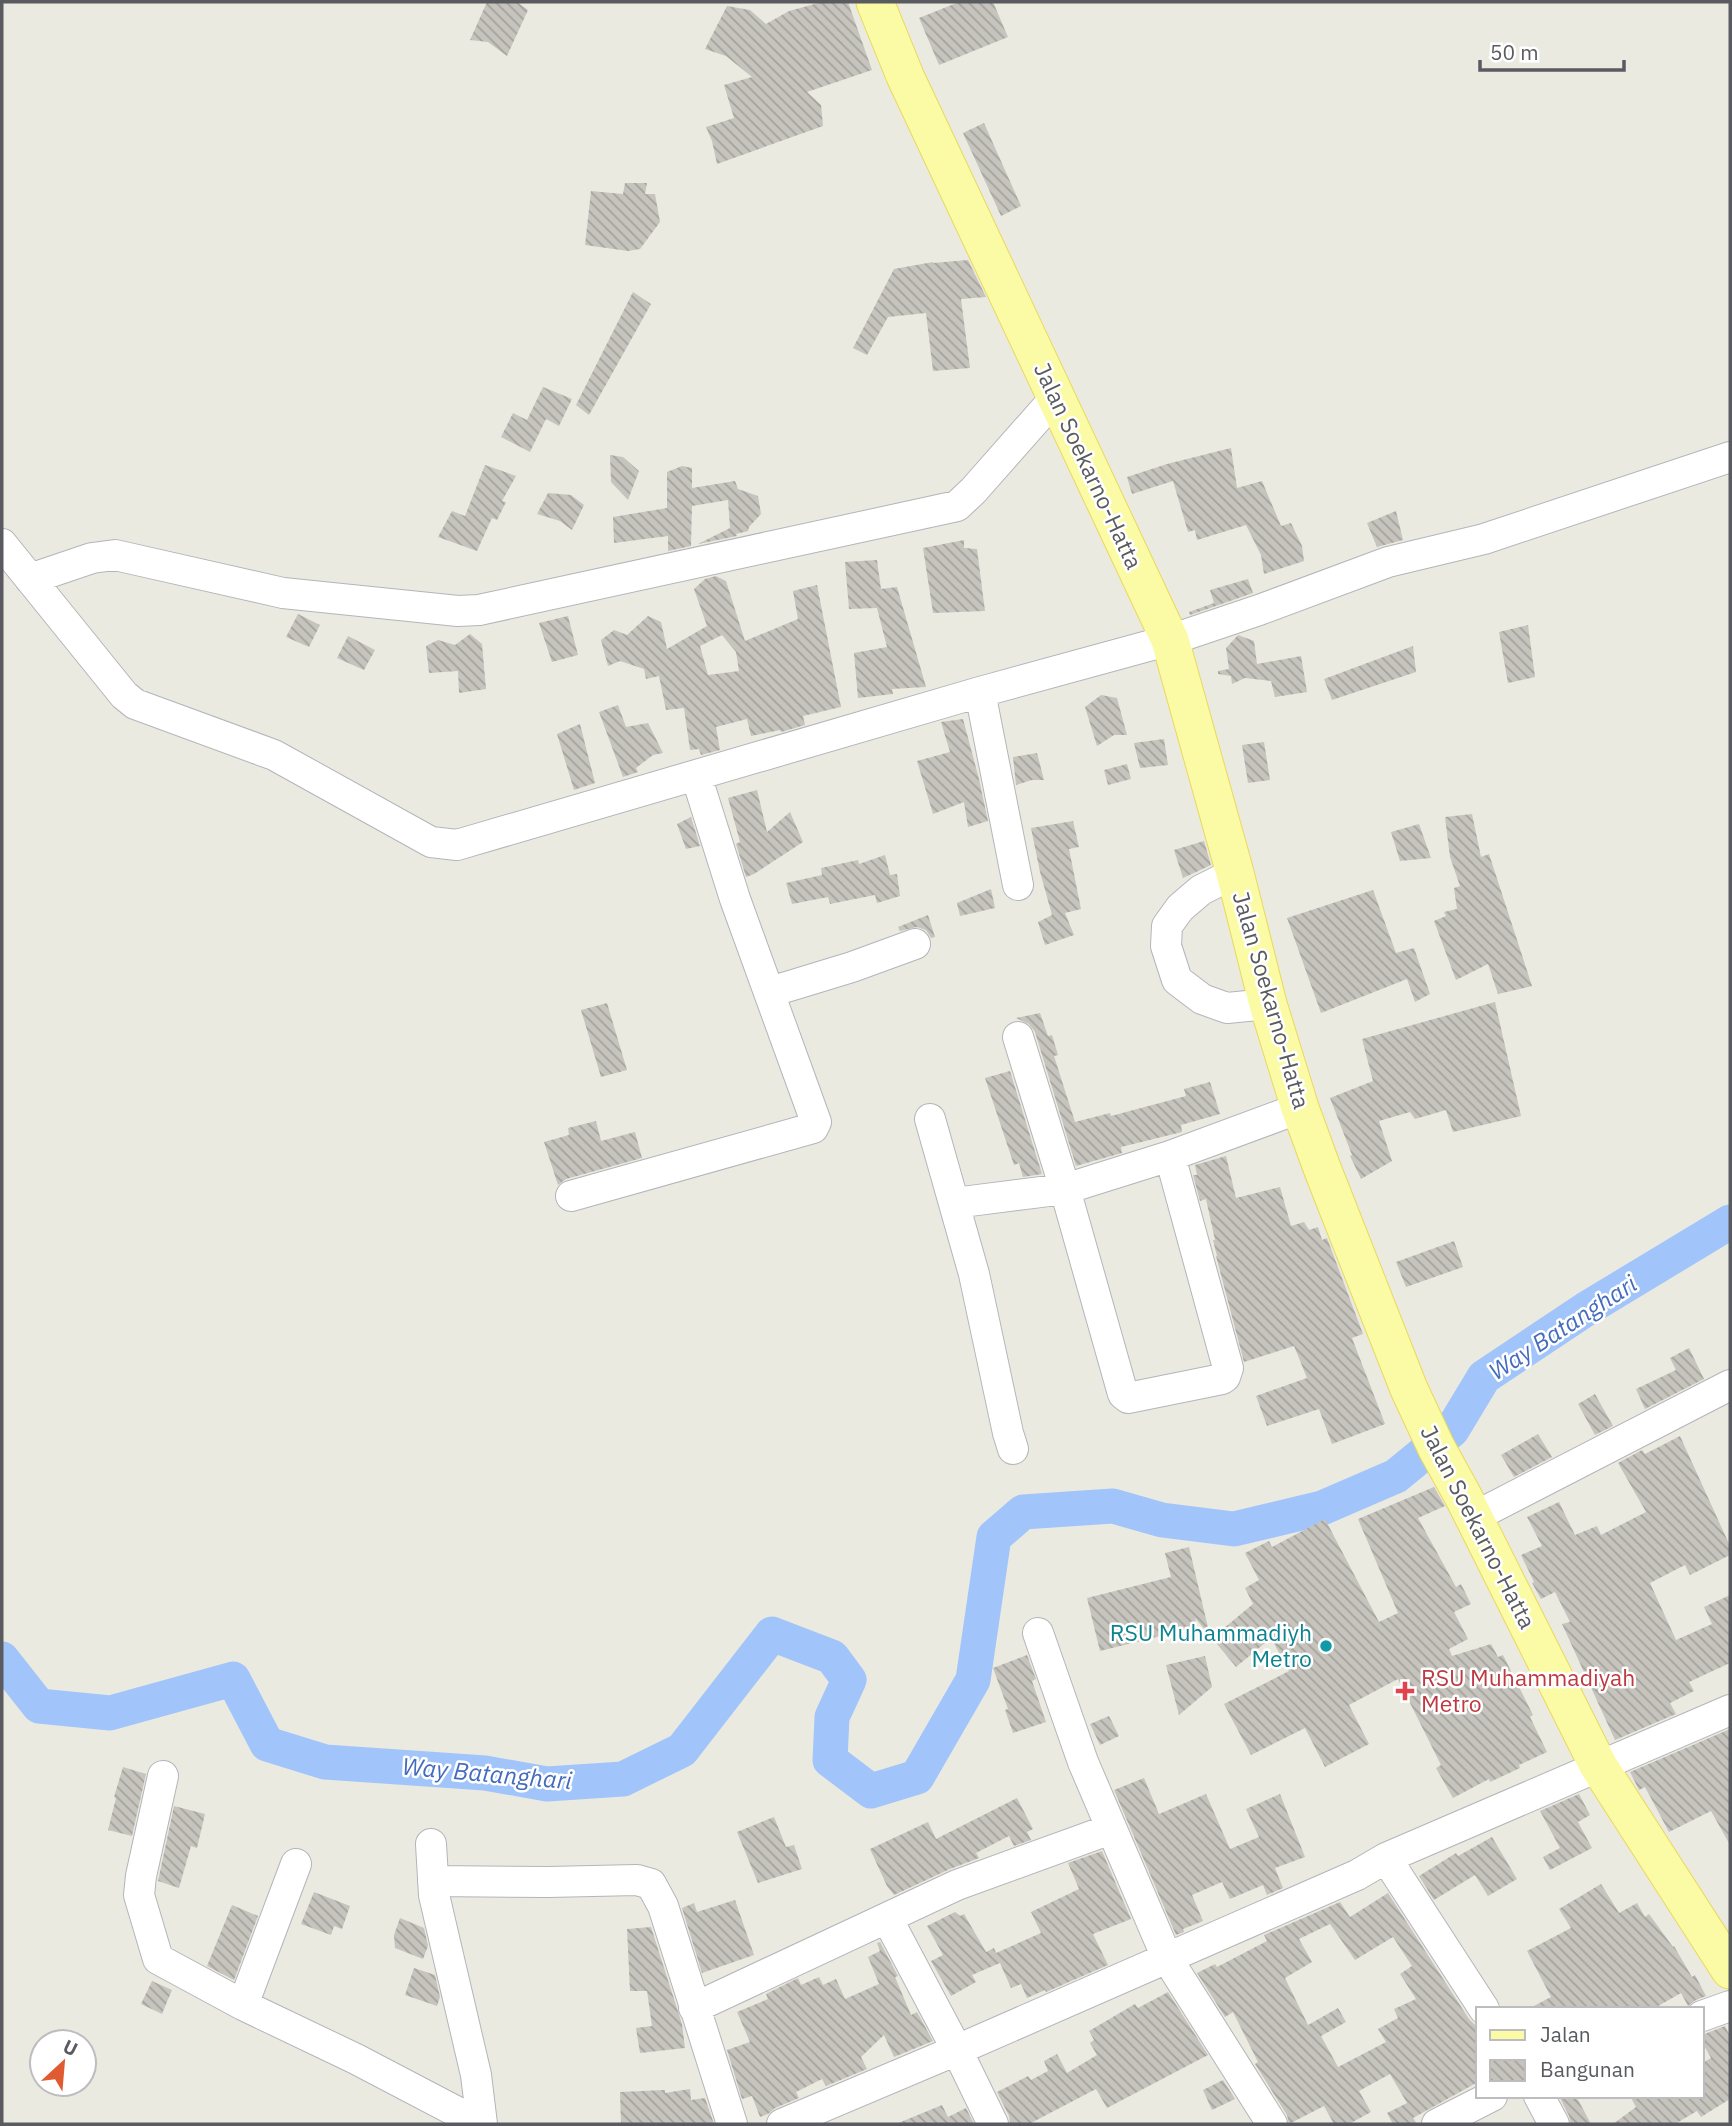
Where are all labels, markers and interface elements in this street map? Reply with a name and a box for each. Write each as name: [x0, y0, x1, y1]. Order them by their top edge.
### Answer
scale bar: [1480, 28, 1624, 72]
text: 50 m: [1490, 38, 1539, 66]
street label: Jalan Soekarno-Hatta: [1028, 357, 1150, 574]
street label: Jalan Soekarno-Hatta: [1227, 888, 1317, 1112]
water label: Way Batanghari: [1482, 1267, 1643, 1387]
street label: Jalan Soekarno-Hatta: [1415, 1420, 1543, 1633]
place label: RSU Muhammadiyh Metro: [1110, 1617, 1312, 1673]
marker: RSU Muhammadiyh Metro: [1318, 1638, 1334, 1654]
place label: RSU Muhammadiyah Metro: [1421, 1662, 1635, 1718]
marker: RSU Muhammadiyah Metro: [1395, 1681, 1415, 1701]
water label: Way Batanghari: [401, 1750, 574, 1796]
legend: [1476, 2007, 1704, 2098]
text: Jalan: [1540, 2020, 1591, 2048]
north arrow: [28, 2028, 98, 2098]
text: U: [59, 2034, 82, 2061]
text: Bangunan: [1540, 2055, 1635, 2083]

